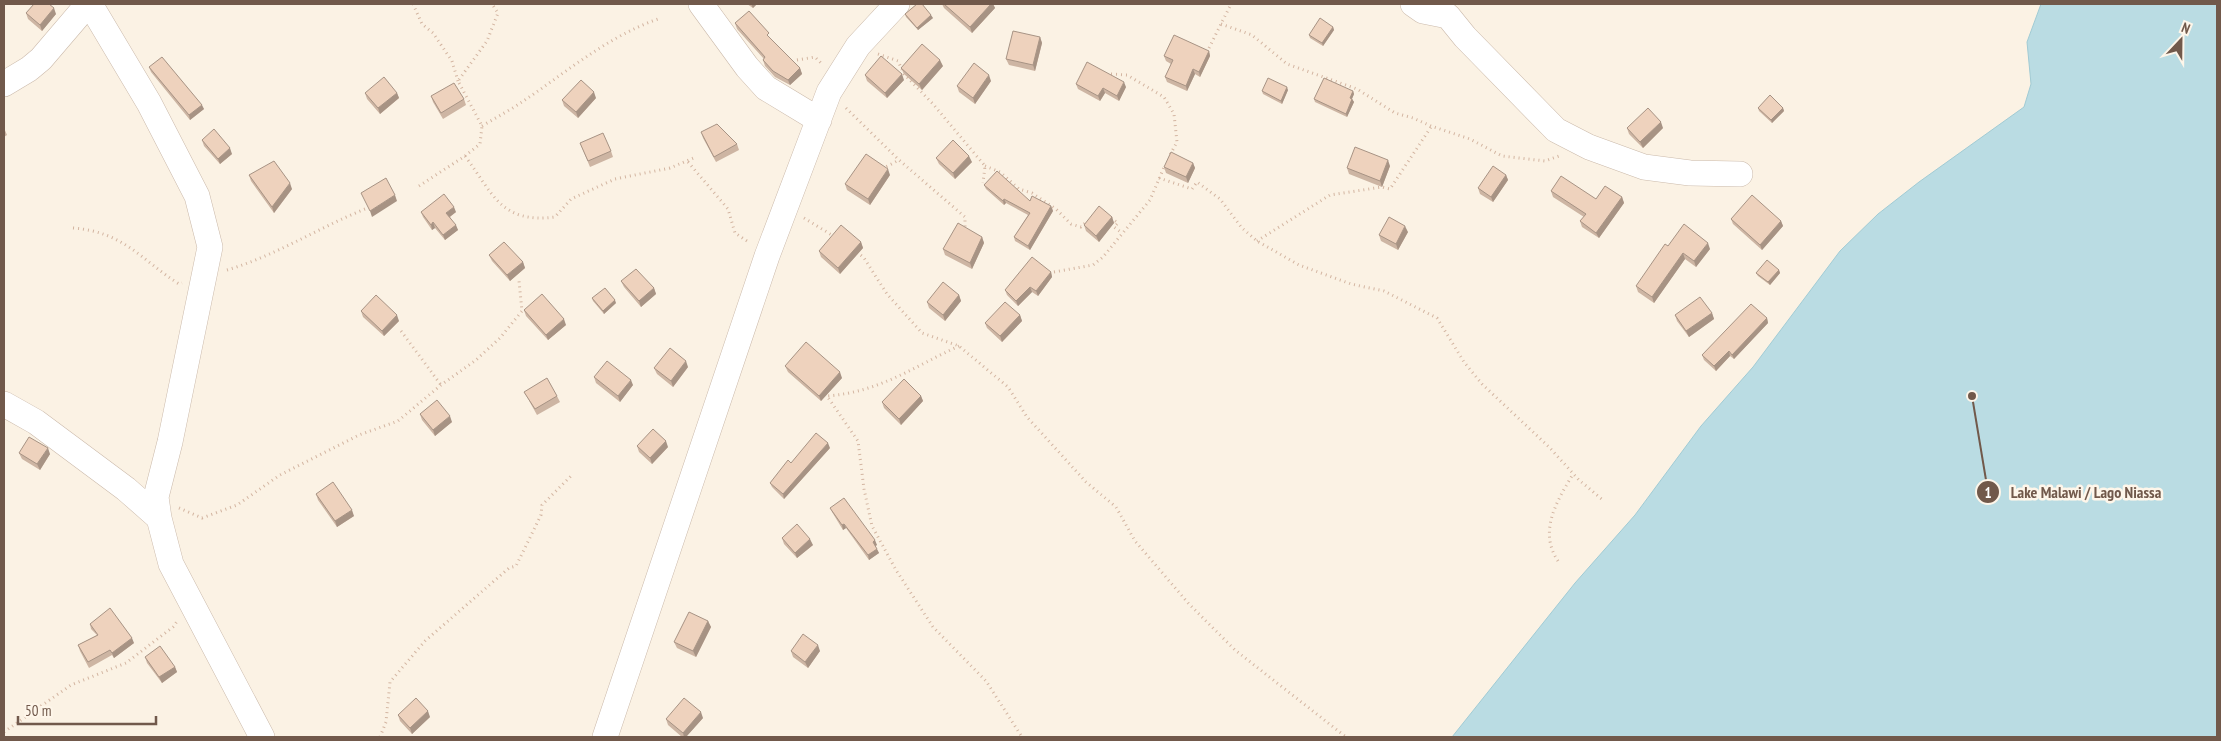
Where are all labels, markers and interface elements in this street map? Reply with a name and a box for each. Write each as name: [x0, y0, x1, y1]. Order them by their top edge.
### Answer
north arrow: [2156, 15, 2206, 65]
text: N: [2179, 18, 2193, 38]
callout: Lake Malawi / Lago Niassa: [1976, 477, 2171, 508]
text: Lake Malawi / Lago Niassa: [2011, 482, 2162, 502]
text: 1: [1984, 483, 1992, 502]
scale bar: [18, 694, 155, 726]
text: 50 m: [25, 701, 51, 720]

